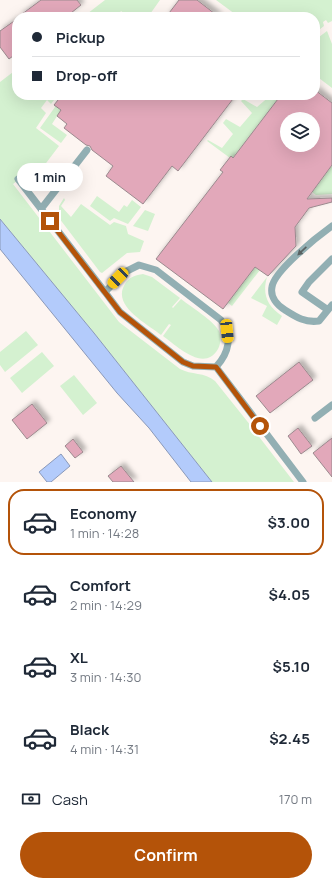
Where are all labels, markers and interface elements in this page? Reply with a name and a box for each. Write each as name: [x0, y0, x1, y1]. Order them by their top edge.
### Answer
text: Pickup: [56, 27, 105, 48]
text: Drop-off: [56, 65, 117, 86]
map controls: [280, 112, 320, 152]
button: layers: [280, 112, 320, 152]
callout: 1 min: [17, 163, 83, 191]
text: 1 min: [34, 168, 66, 186]
route end: [41, 212, 59, 230]
one-way arrow: [297, 246, 307, 256]
car: [105, 265, 131, 291]
car: [220, 318, 234, 344]
route start: [251, 417, 269, 435]
text: Economy: [70, 503, 137, 524]
icon: car: [22, 504, 58, 540]
text: $3.00: [268, 512, 310, 533]
text: 1 min · 14:28: [70, 524, 139, 542]
text: Comfort: [70, 575, 131, 596]
icon: car: [22, 576, 58, 612]
text: $4.05: [269, 584, 310, 605]
text: 2 min · 14:29: [70, 596, 142, 614]
text: XL: [70, 647, 88, 668]
icon: car: [22, 648, 58, 684]
text: $5.10: [273, 656, 310, 677]
text: 3 min · 14:30: [70, 668, 141, 686]
text: Black: [70, 719, 109, 740]
icon: car: [22, 720, 58, 756]
text: $2.45: [269, 728, 310, 749]
text: 4 min · 14:31: [70, 740, 139, 758]
icon: cash: [20, 788, 42, 810]
text: Cash: [52, 789, 88, 810]
text: 170 m: [279, 790, 312, 808]
button: Confirm: [20, 832, 312, 878]

